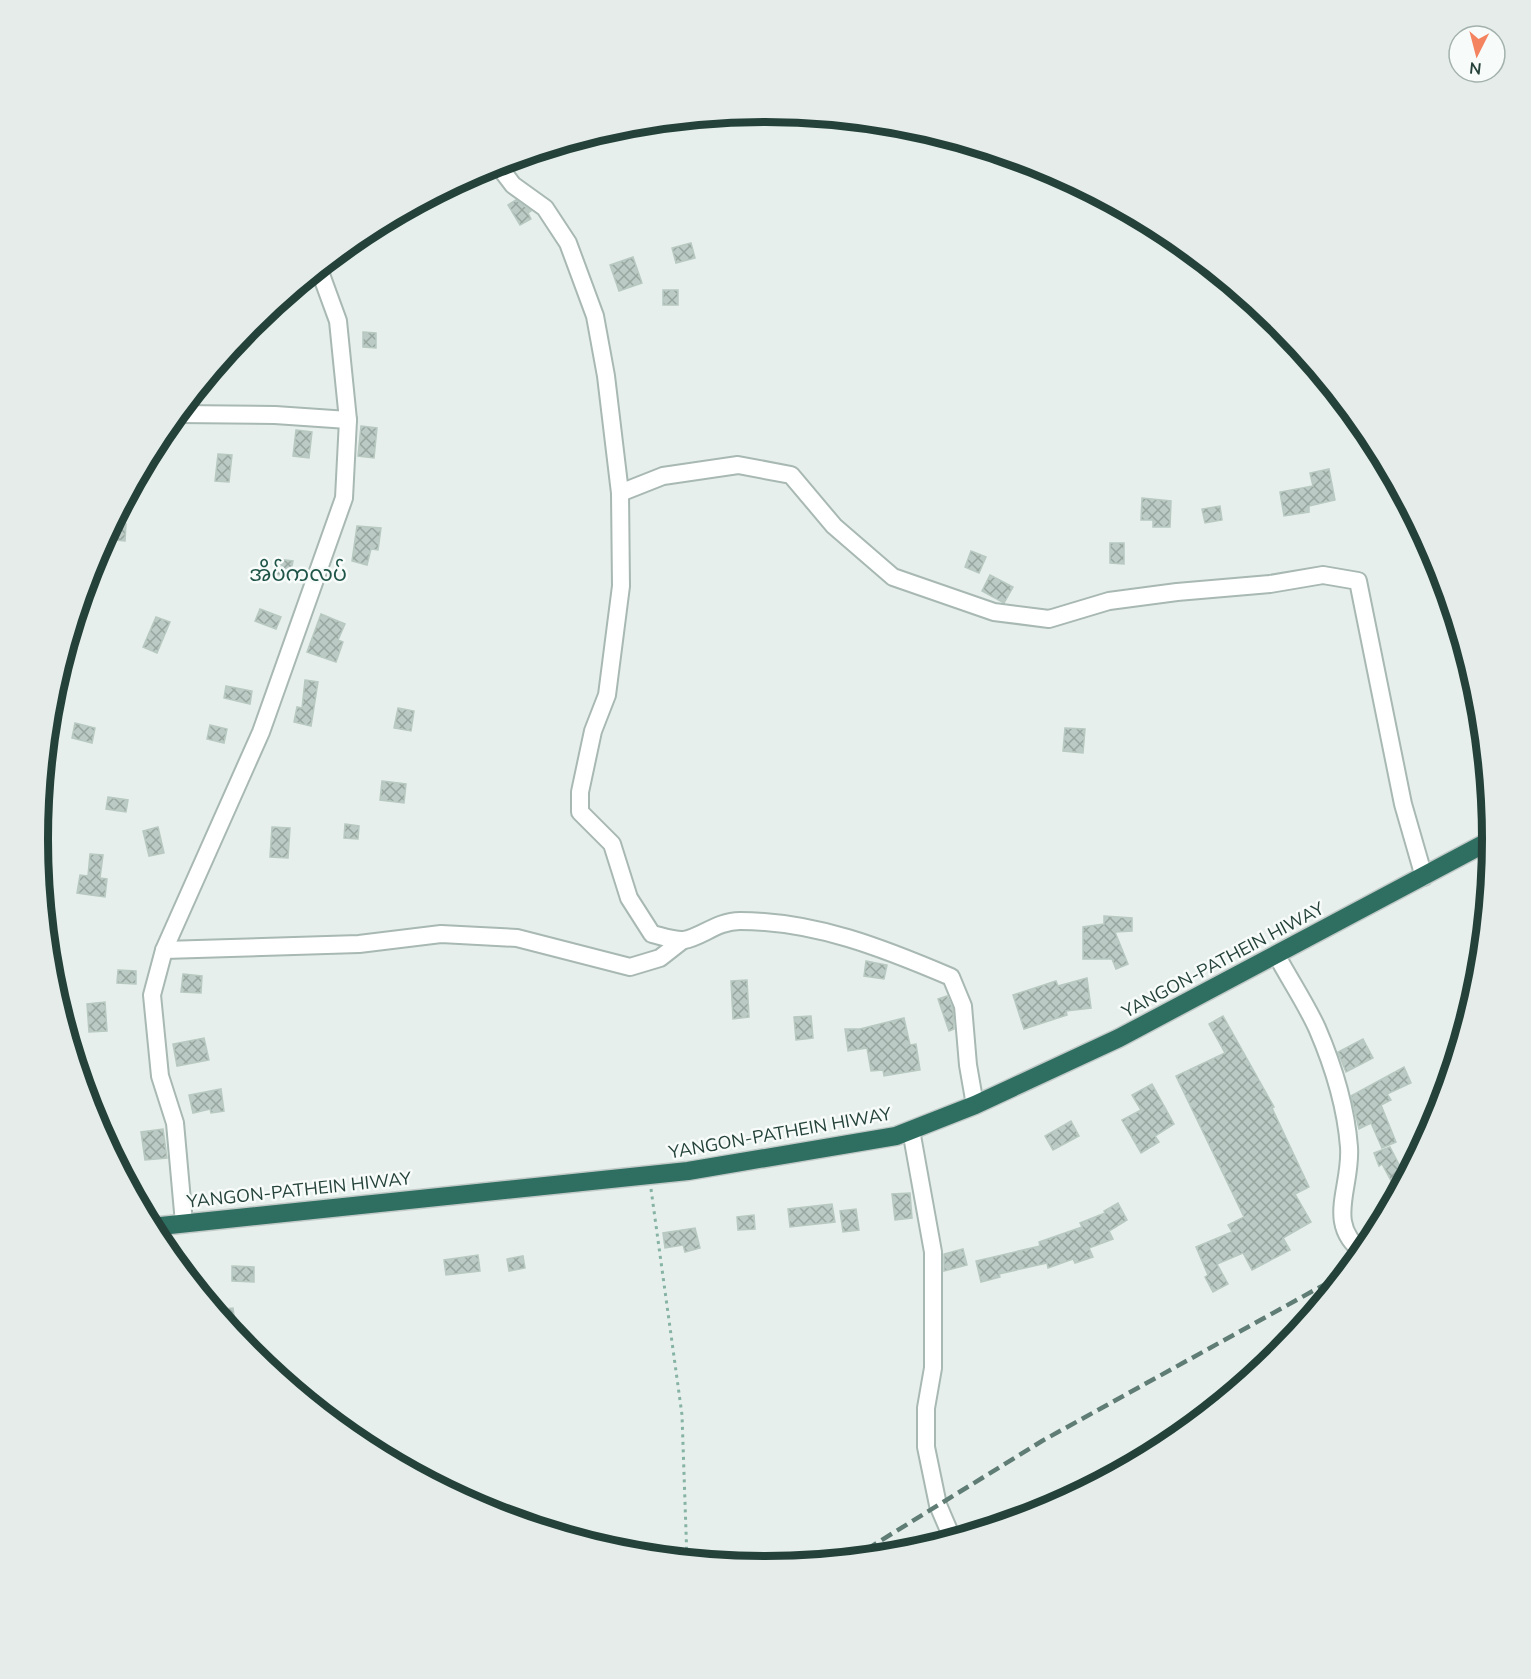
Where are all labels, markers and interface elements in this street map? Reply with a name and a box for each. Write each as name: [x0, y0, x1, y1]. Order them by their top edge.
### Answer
north arrow: [1447, 24, 1507, 84]
text: N: [1468, 58, 1482, 79]
district label: အိပ်ကလပ်: [249, 558, 347, 586]
street label: YANGON-PATHEIN HIWAY: [1117, 896, 1329, 1023]
street label: YANGON-PATHEIN HIWAY: [666, 1101, 894, 1164]
street label: YANGON-PATHEIN HIWAY: [185, 1166, 413, 1213]

